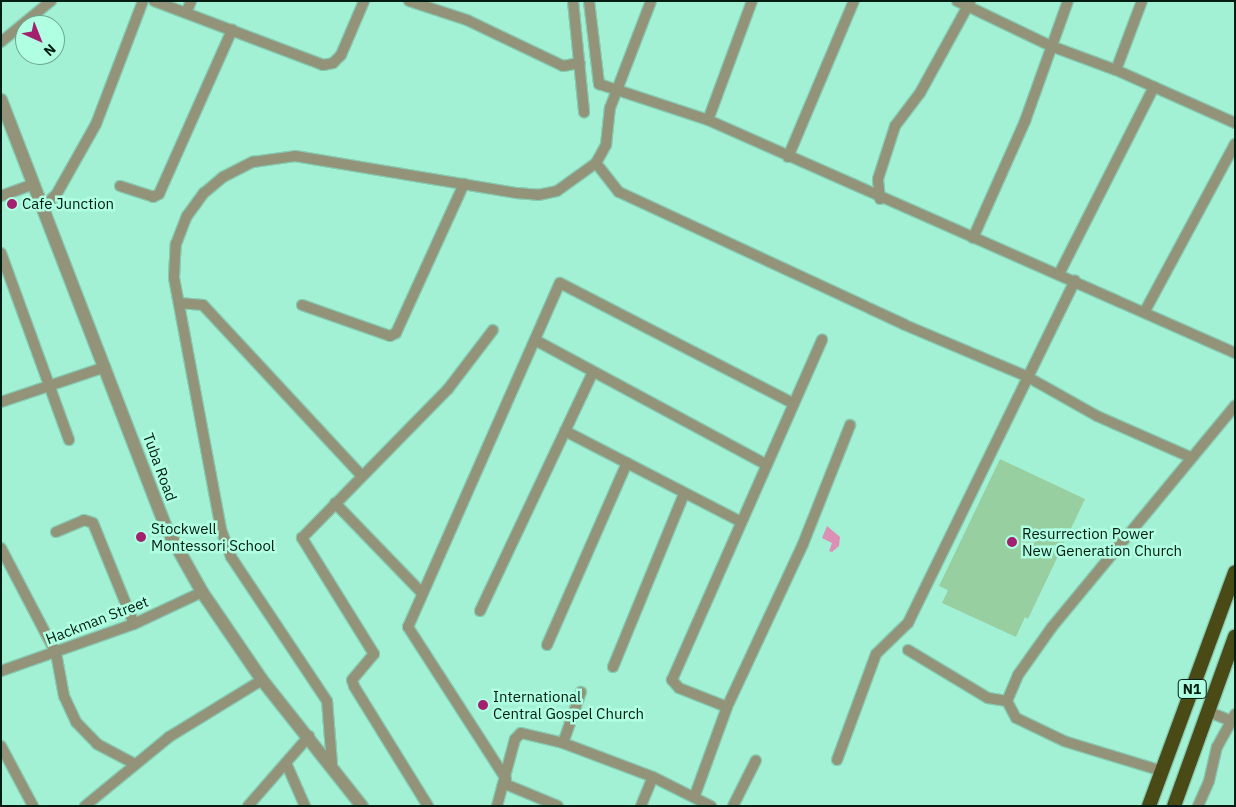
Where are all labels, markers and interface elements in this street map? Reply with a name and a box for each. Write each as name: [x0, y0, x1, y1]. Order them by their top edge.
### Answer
north arrow: [15, 15, 65, 65]
text: N: [40, 40, 60, 60]
place label: Cafe Junction: [22, 195, 114, 213]
marker: Cafe Junction: [6, 198, 18, 210]
street label: Tuba Road: [139, 431, 181, 503]
place label: Stockwell Montessori School: [151, 519, 275, 554]
place label: Resurrection Power New Generation Church: [1022, 524, 1182, 559]
marker: Stockwell Montessori School: [135, 531, 147, 543]
marker: Resurrection Power New Generation Church: [1006, 536, 1018, 548]
street label: Hackman Street: [43, 592, 151, 648]
road number: N1: [1177, 678, 1207, 701]
place label: International Central Gospel Church: [493, 687, 644, 722]
marker: International Central Gospel Church: [477, 699, 489, 711]

